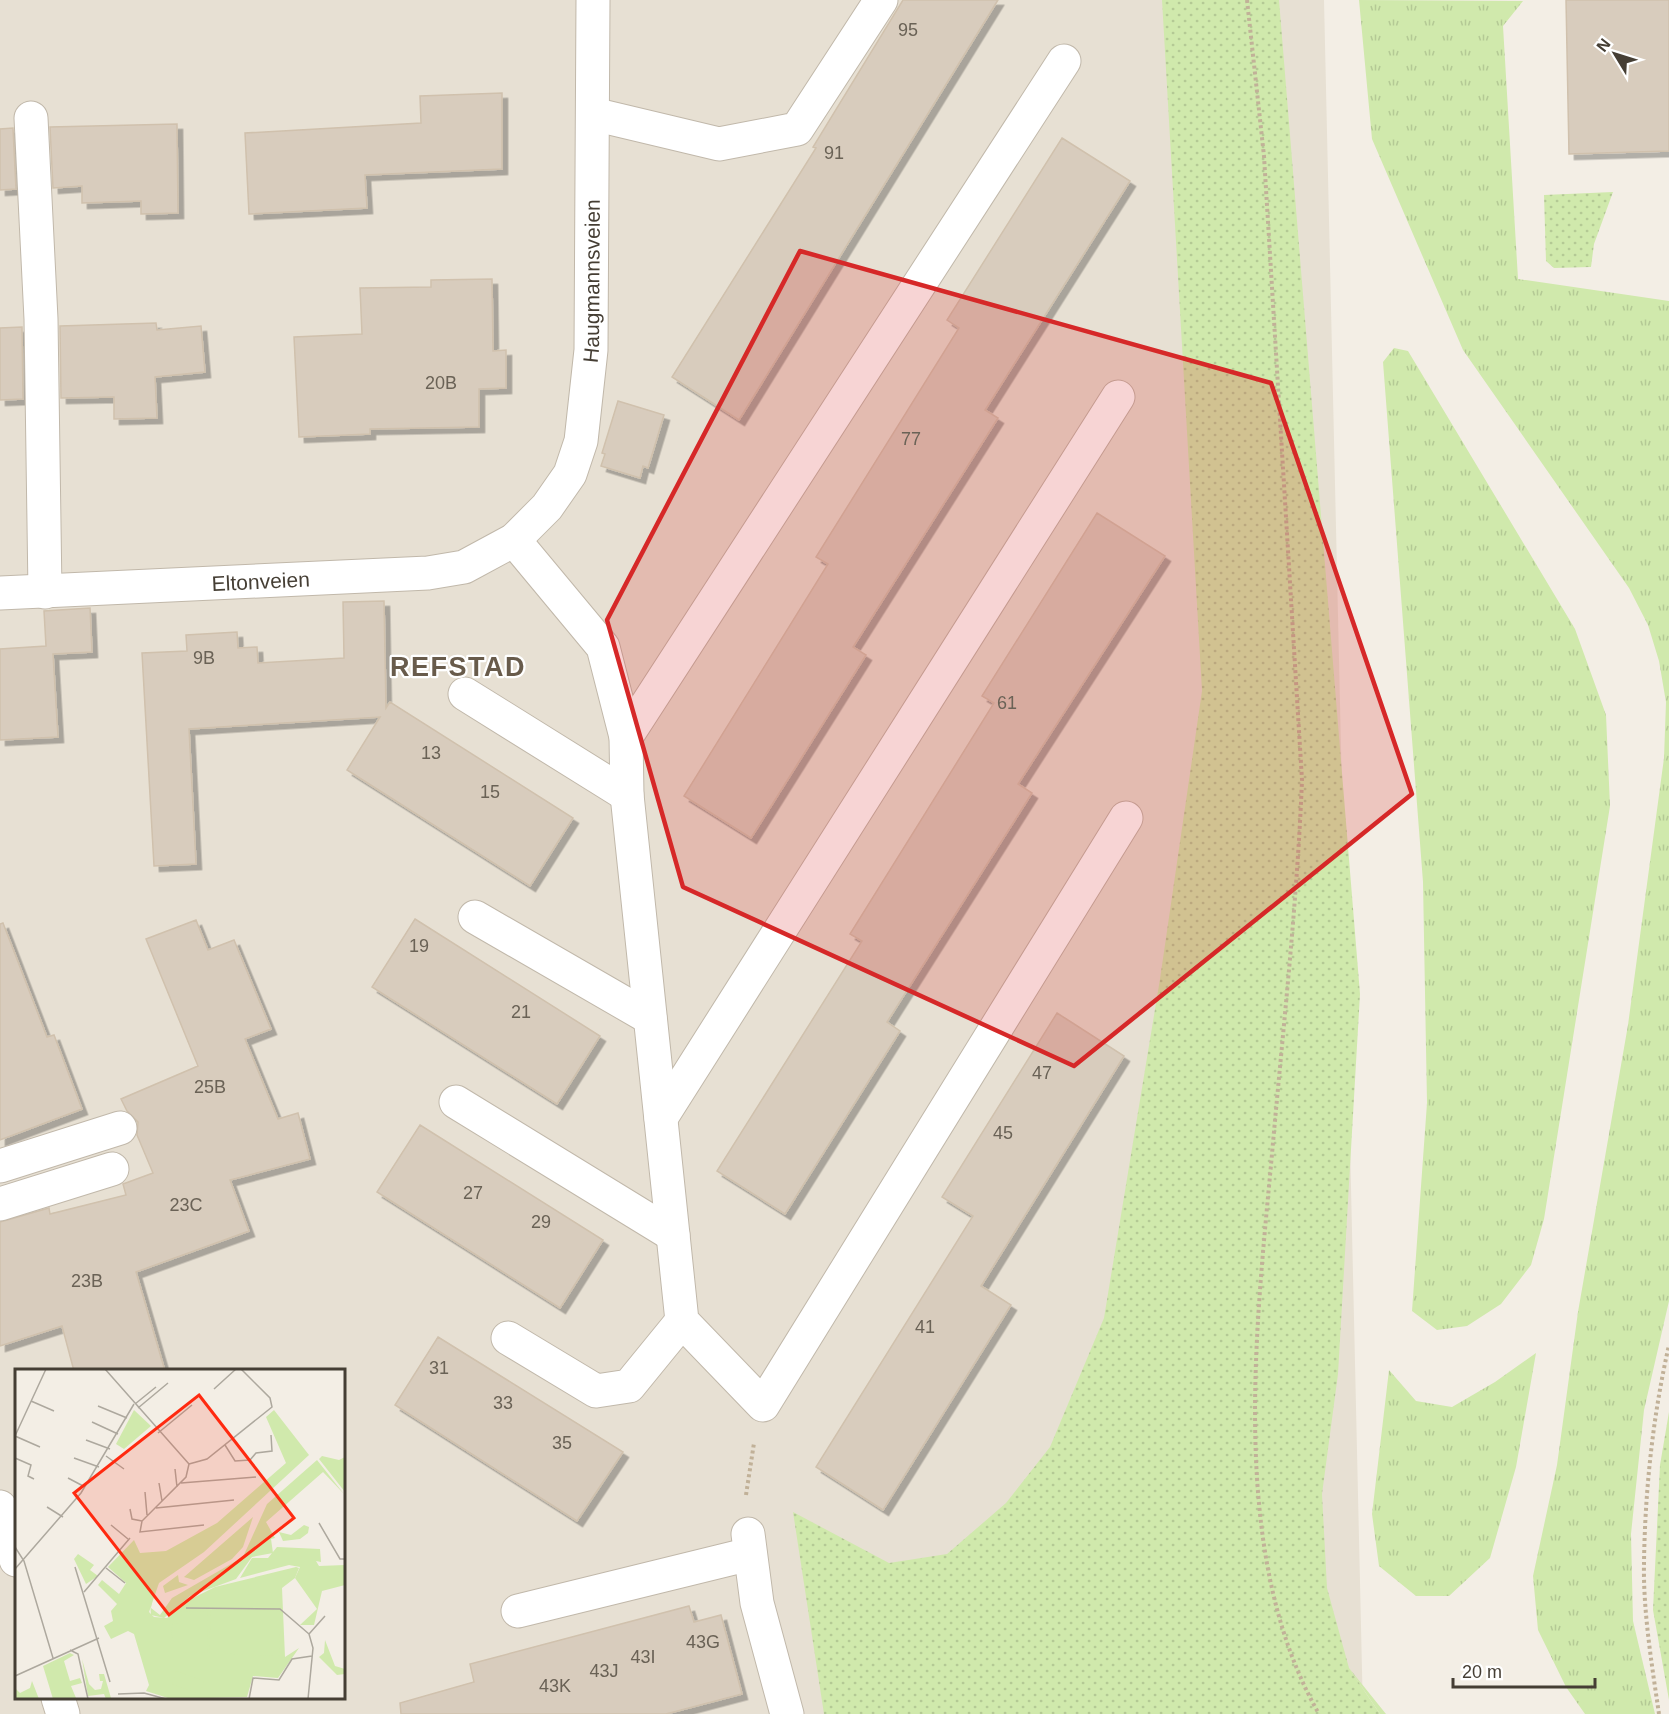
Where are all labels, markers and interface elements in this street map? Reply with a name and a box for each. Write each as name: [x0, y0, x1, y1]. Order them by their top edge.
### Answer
house number: 95: [898, 20, 918, 40]
north arrow: [1585, 24, 1645, 84]
text: N: [1593, 35, 1614, 55]
house number: 91: [824, 143, 844, 163]
street label: Haugmannsveien: [578, 199, 603, 364]
house number: 20B: [425, 373, 457, 393]
house number: 77: [901, 429, 921, 449]
street label: Eltonveien: [211, 567, 310, 595]
house number: 9B: [193, 648, 215, 668]
district label: REFSTAD: [390, 652, 526, 682]
house number: 61: [997, 693, 1017, 713]
house number: 13: [421, 743, 441, 763]
house number: 15: [480, 782, 500, 802]
house number: 19: [409, 936, 429, 956]
house number: 21: [511, 1002, 531, 1022]
house number: 47: [1032, 1063, 1052, 1083]
house number: 25B: [194, 1077, 226, 1097]
house number: 45: [993, 1123, 1013, 1143]
house number: 27: [463, 1183, 483, 1203]
house number: 23C: [169, 1195, 203, 1215]
house number: 29: [531, 1212, 551, 1232]
house number: 23B: [71, 1271, 103, 1291]
house number: 41: [915, 1317, 935, 1337]
house number: 31: [429, 1358, 449, 1378]
inset map: [15, 1369, 345, 1699]
house number: 33: [493, 1393, 513, 1413]
house number: 35: [552, 1433, 572, 1453]
house number: 43G: [686, 1632, 720, 1652]
house number: 43I: [630, 1647, 656, 1667]
scale bar: [1453, 1651, 1596, 1689]
house number: 43J: [589, 1661, 619, 1681]
text: 20 m: [1462, 1662, 1502, 1682]
house number: 43K: [539, 1676, 571, 1696]

